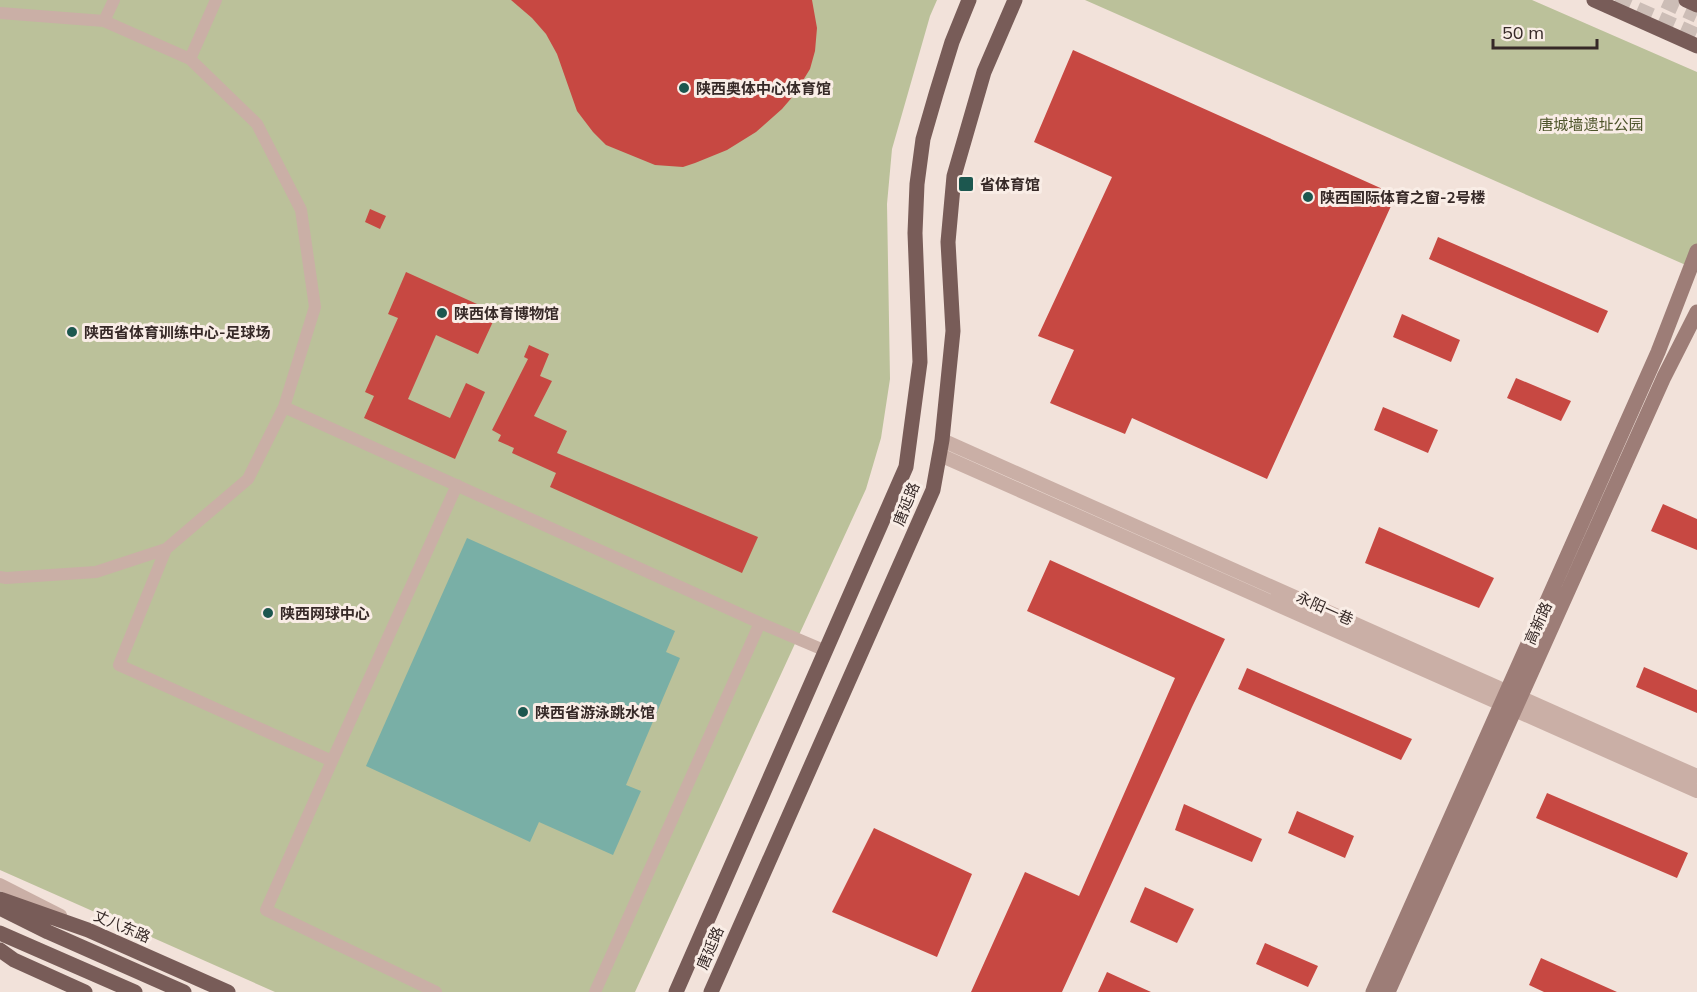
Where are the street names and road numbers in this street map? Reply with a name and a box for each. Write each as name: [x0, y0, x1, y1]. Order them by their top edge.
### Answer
street label: 唐延路: [889, 480, 923, 528]
street label: 永阳一巷: [1294, 587, 1356, 629]
street label: 高新路: [1520, 599, 1556, 647]
street label: 丈八东路: [91, 906, 153, 946]
street label: 唐延路: [692, 924, 728, 972]

